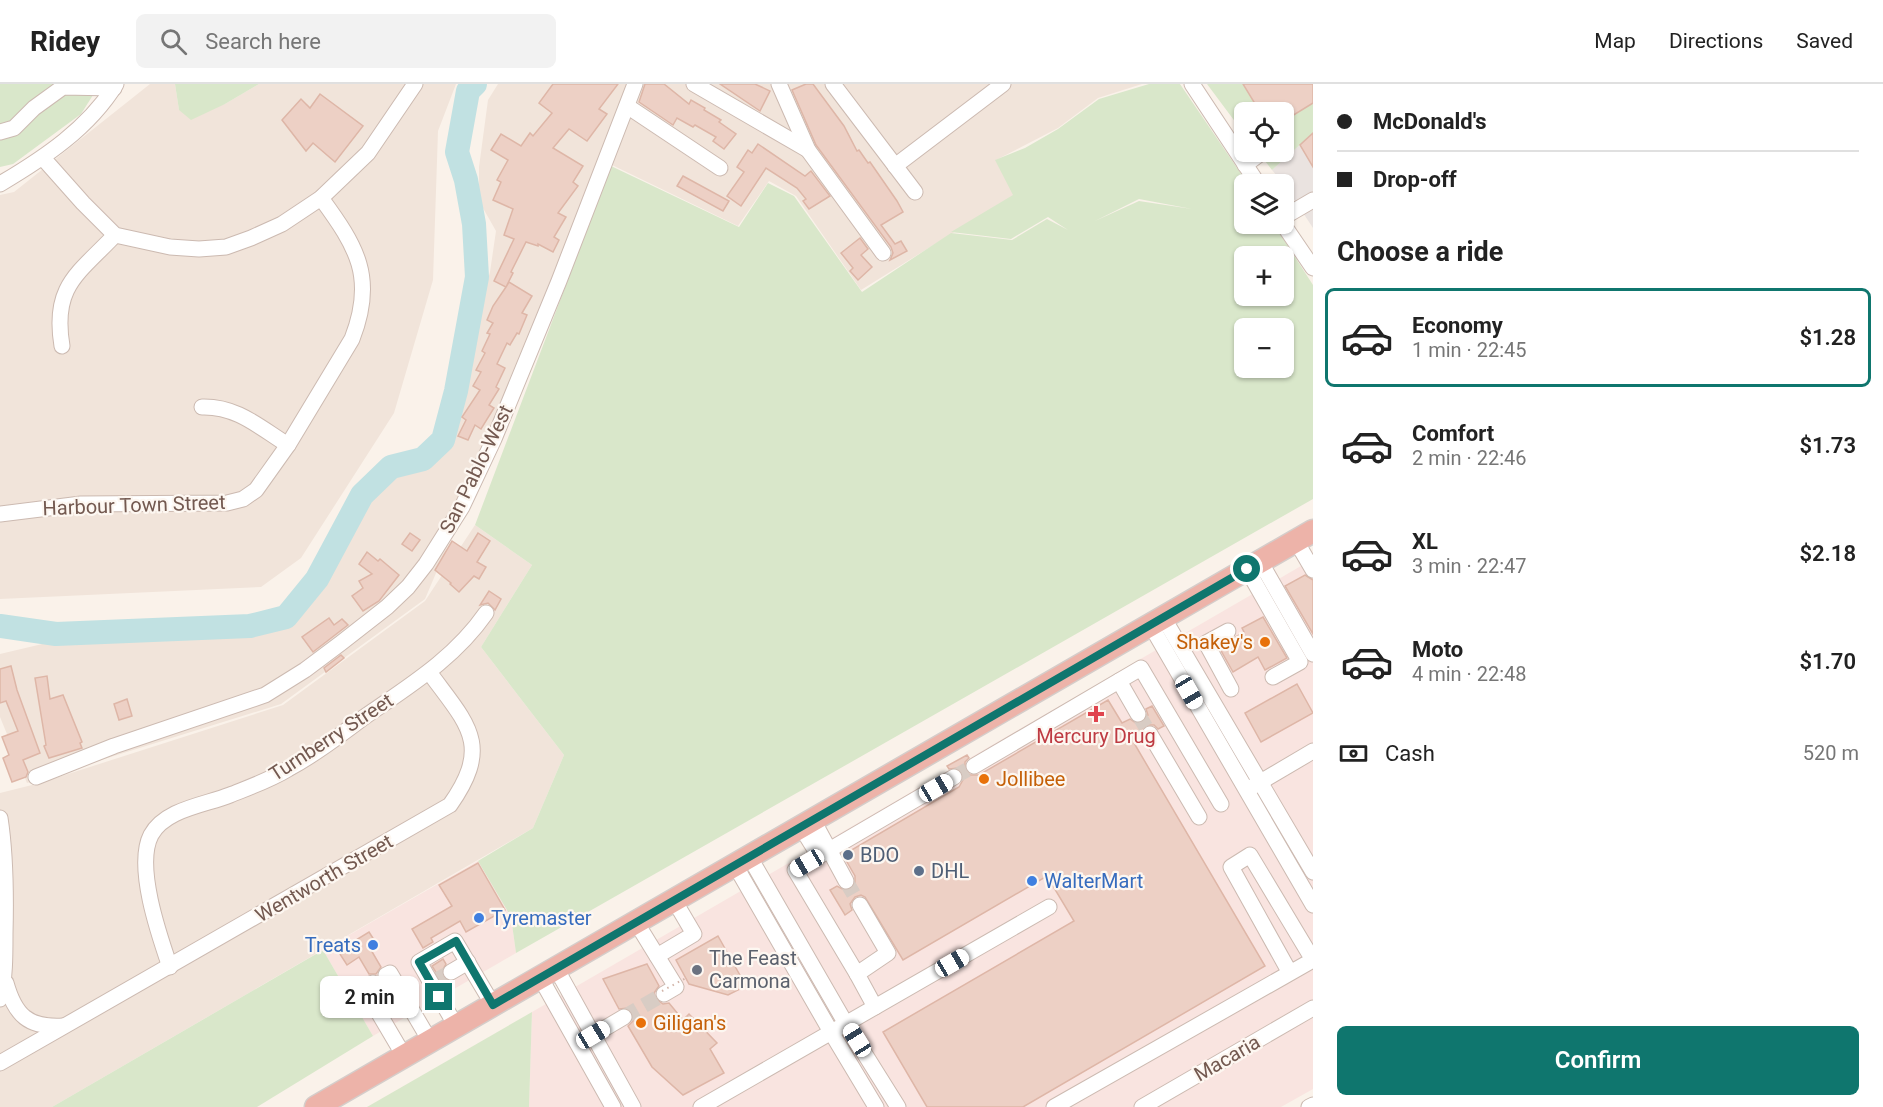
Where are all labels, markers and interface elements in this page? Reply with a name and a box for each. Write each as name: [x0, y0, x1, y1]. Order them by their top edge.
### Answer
search box: [136, 14, 556, 68]
text: Ridey: [30, 25, 100, 58]
icon: search: [157, 25, 190, 58]
text: Search here: [205, 29, 321, 54]
text: Map: [1594, 29, 1636, 53]
text: Directions: [1669, 29, 1763, 53]
text: Saved: [1796, 29, 1853, 53]
map controls: [1234, 102, 1294, 378]
button: locate: [1234, 102, 1294, 162]
text: McDonald's: [1373, 109, 1487, 134]
text: Drop-off: [1373, 167, 1457, 192]
button: layers: [1234, 174, 1294, 234]
text: Choose a ride: [1337, 236, 1503, 268]
button: +: [1234, 246, 1294, 306]
icon: car: [1340, 311, 1394, 365]
text: Economy: [1412, 313, 1503, 338]
button: −: [1234, 318, 1294, 378]
text: $1.28: [1799, 325, 1856, 350]
text: 1 min · 22:45: [1412, 338, 1527, 362]
street label: San Pablo-West: [435, 401, 517, 537]
icon: car: [1340, 419, 1394, 473]
text: Comfort: [1412, 421, 1494, 446]
text: $1.73: [1799, 433, 1856, 458]
text: 2 min · 22:46: [1412, 446, 1527, 470]
street label: Harbour Town Street: [42, 490, 226, 520]
icon: car: [1340, 527, 1394, 581]
text: XL: [1412, 529, 1438, 554]
text: $2.18: [1799, 541, 1856, 566]
text: 3 min · 22:47: [1412, 554, 1527, 578]
route start: [1233, 555, 1260, 582]
place label: Shakey's: [1176, 630, 1253, 654]
marker: Shakey's: [1258, 635, 1272, 649]
icon: car: [1340, 635, 1394, 689]
text: Moto: [1412, 637, 1463, 662]
text: $1.70: [1799, 649, 1856, 674]
text: 4 min · 22:48: [1412, 662, 1527, 686]
car: [1172, 672, 1206, 712]
street label: Turnberry Street: [265, 688, 397, 786]
marker: Mercury Drug: [1089, 707, 1103, 721]
place label: Mercury Drug: [1036, 724, 1156, 748]
icon: cash: [1337, 737, 1370, 770]
text: Cash: [1385, 741, 1435, 766]
text: 520 m: [1803, 741, 1859, 765]
place label: Jollibee: [996, 767, 1065, 791]
car: [916, 771, 956, 805]
marker: Jollibee: [977, 772, 991, 786]
street label: Wentworth Street: [251, 829, 397, 927]
place label: BDO: [860, 843, 899, 867]
car: [787, 846, 827, 880]
marker: BDO: [841, 848, 855, 862]
place label: DHL: [931, 859, 969, 883]
marker: DHL: [912, 864, 926, 878]
place label: WalterMart: [1044, 869, 1143, 893]
marker: WalterMart: [1025, 874, 1039, 888]
place label: Tyremaster: [491, 906, 592, 930]
marker: Tyremaster: [472, 911, 486, 925]
place label: Treats: [305, 933, 361, 957]
marker: Treats: [366, 938, 380, 952]
place label: The Feast Carmona: [709, 946, 797, 993]
car: [932, 946, 972, 980]
marker: The Feast Carmona: [690, 963, 704, 977]
callout: 2 min: [319, 976, 418, 1018]
route end: [425, 983, 452, 1010]
text: 2 min: [344, 985, 395, 1009]
place label: Giligan's: [653, 1011, 726, 1035]
marker: Giligan's: [634, 1016, 648, 1030]
car: [573, 1018, 613, 1052]
car: [840, 1020, 874, 1060]
button: Confirm: [1337, 1026, 1859, 1095]
street label: Macaria: [1190, 1030, 1264, 1086]

